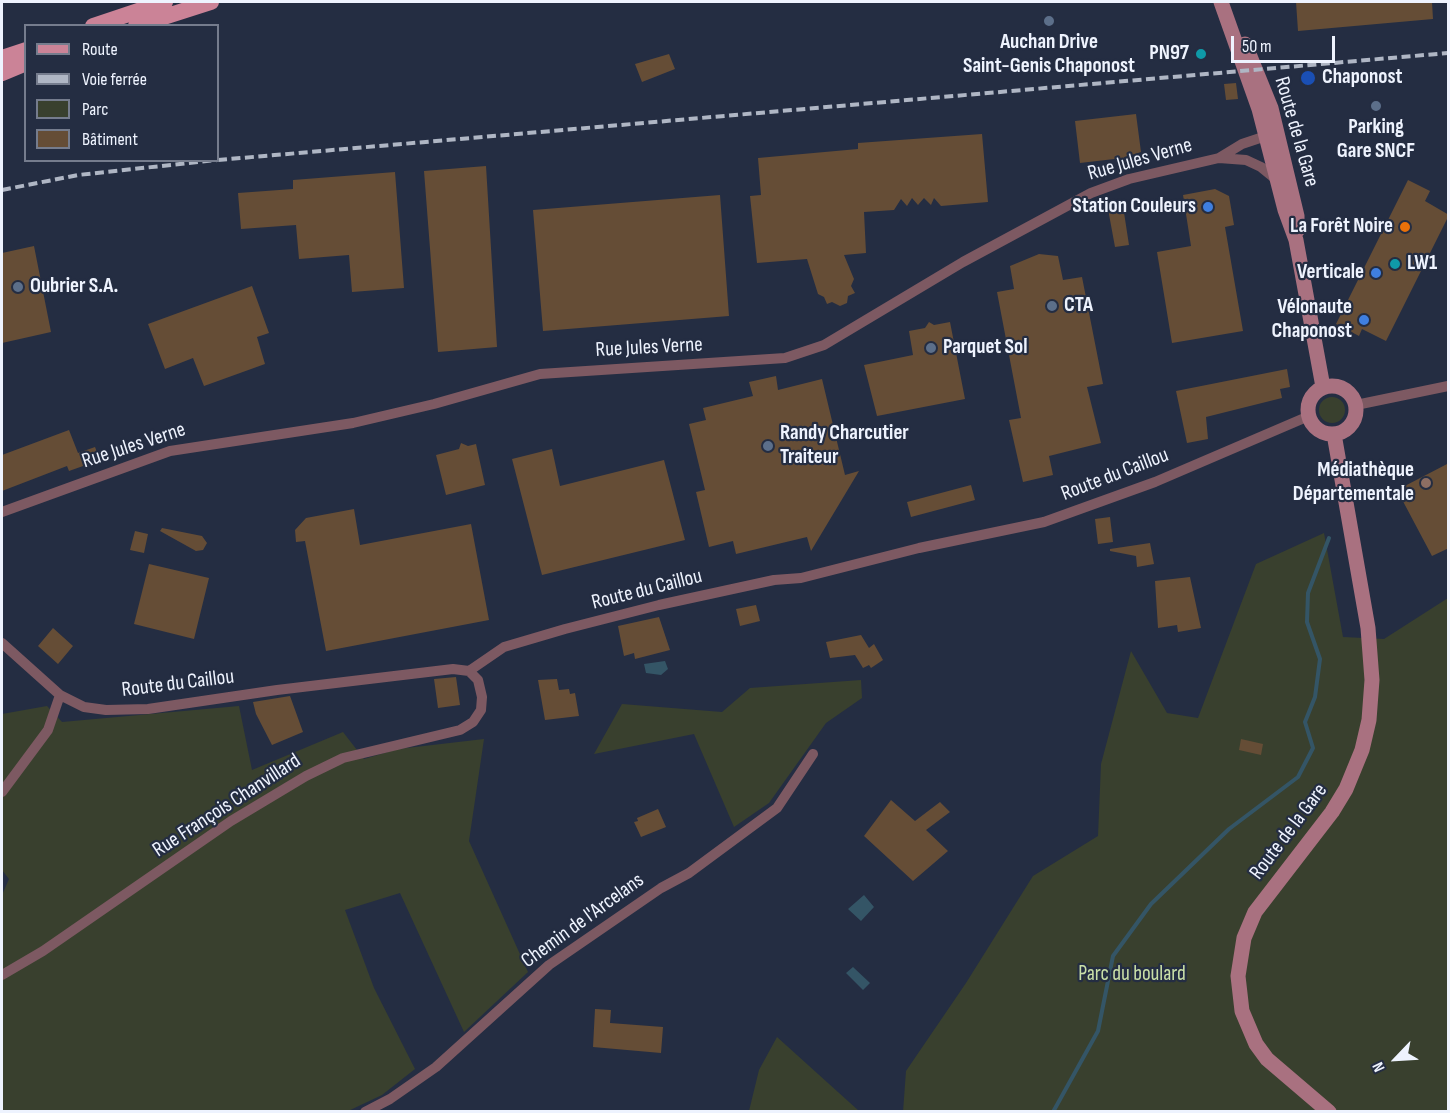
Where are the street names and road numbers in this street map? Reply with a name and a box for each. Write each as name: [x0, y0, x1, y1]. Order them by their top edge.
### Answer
street label: Route de la Gare: [1268, 74, 1324, 190]
street label: Rue Jules Verne: [1085, 133, 1195, 187]
street label: Rue Jules Verne: [595, 333, 703, 363]
street label: Rue Jules Verne: [79, 417, 189, 475]
street label: Route du Caillou: [1058, 443, 1172, 507]
street label: Route du Caillou: [589, 564, 705, 616]
street label: Route du Caillou: [120, 665, 236, 703]
street label: Rue François Chanvillard: [148, 749, 306, 863]
street label: Route de la Gare: [1245, 779, 1333, 885]
street label: Chemin de l'Arcelans: [517, 868, 649, 974]

